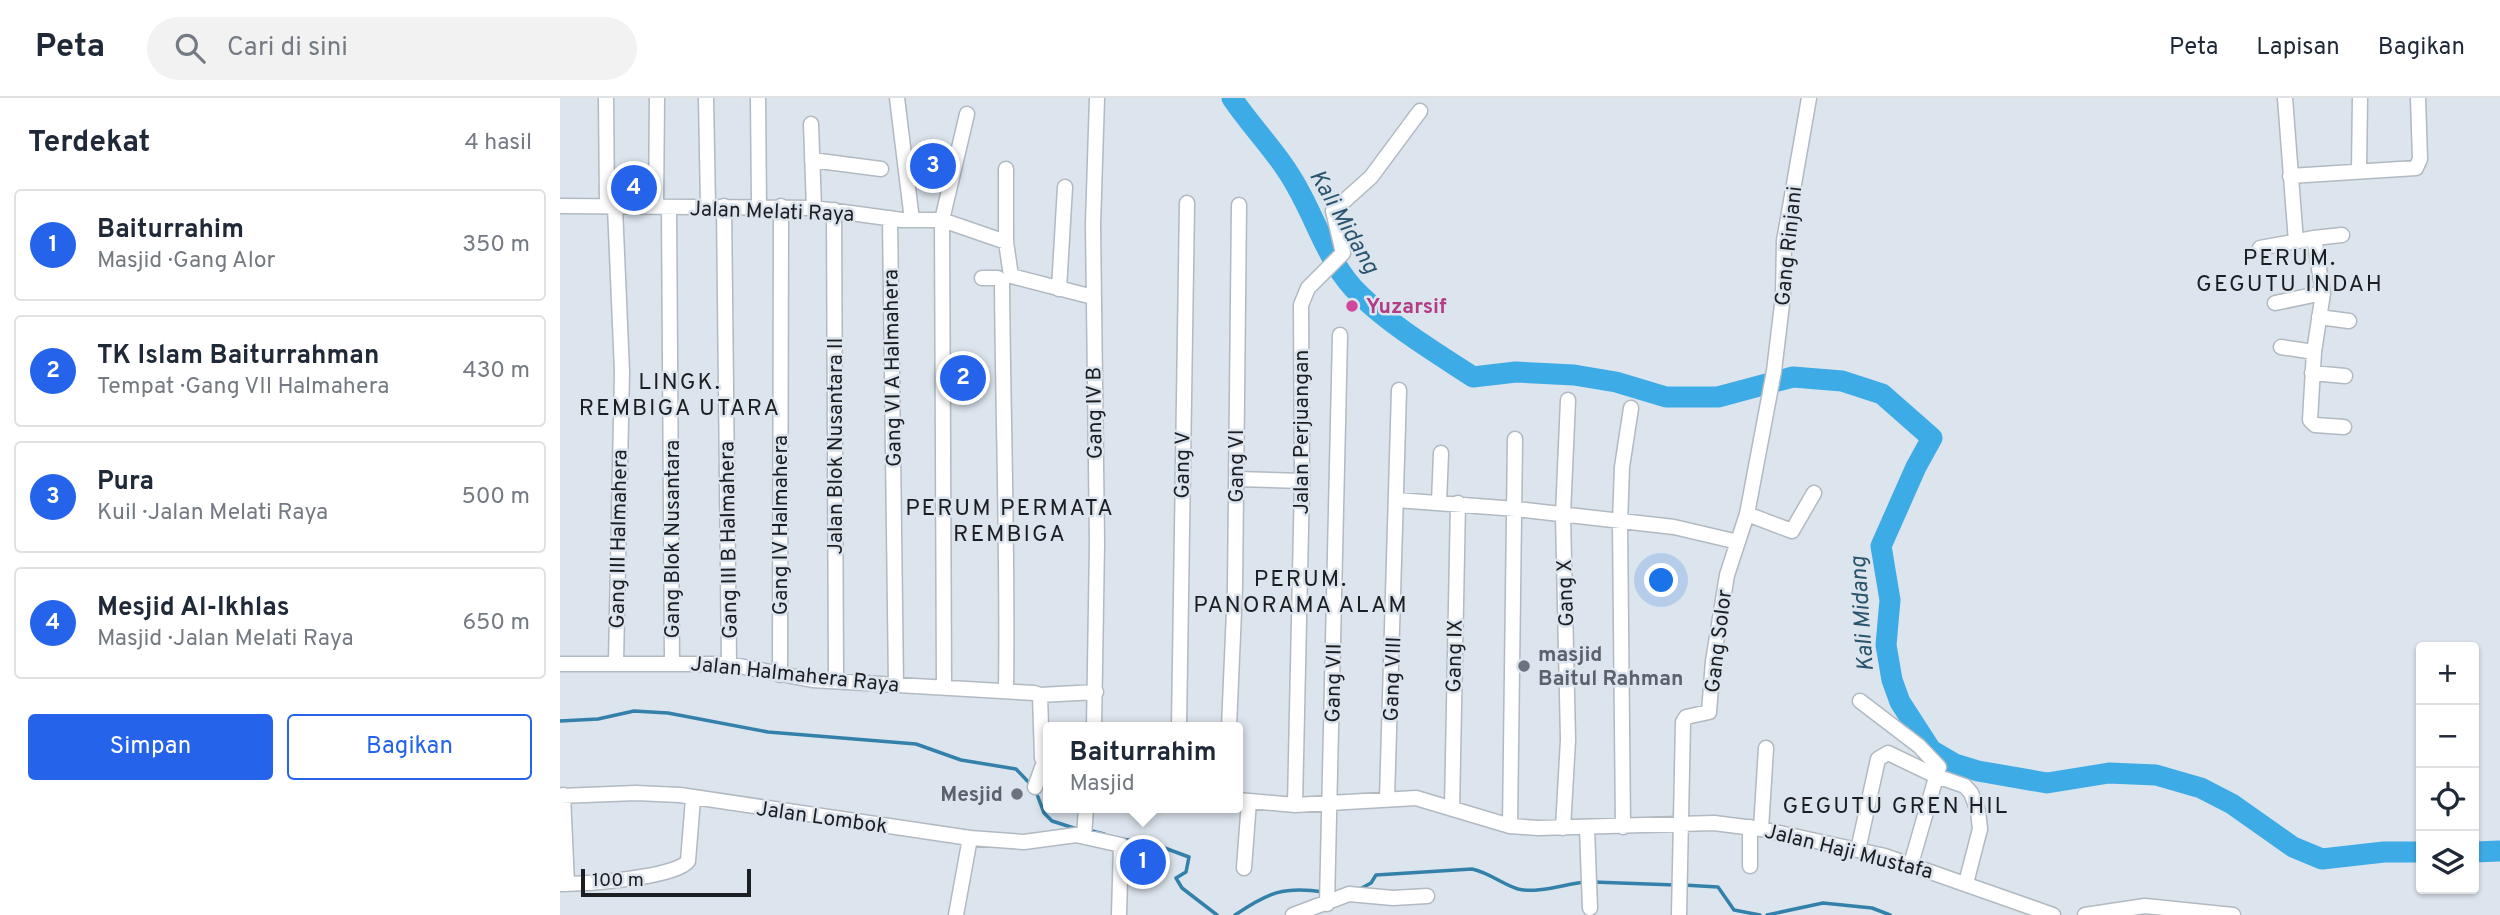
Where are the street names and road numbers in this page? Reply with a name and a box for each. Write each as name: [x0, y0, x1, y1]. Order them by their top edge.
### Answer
street label: Gang Rinjani: [1770, 185, 1809, 307]
street label: Jalan Melati Raya: [689, 196, 855, 229]
street label: Gang VI A Halmahera: [878, 269, 909, 467]
street label: Jalan Blok Nusantara II: [823, 338, 850, 554]
street label: Jalan Perjuangan: [1289, 350, 1316, 514]
street label: Gang IV B: [1081, 367, 1110, 459]
street label: Gang VI: [1224, 429, 1251, 503]
street label: Gang V: [1169, 431, 1198, 499]
street label: Gang IV Halmahera: [768, 435, 795, 615]
street label: Gang Blok Nusantara: [660, 440, 687, 638]
street label: Gang III B Halmahera: [714, 441, 745, 639]
street label: Gang III Halmahera: [604, 449, 635, 629]
street label: Gang X: [1552, 559, 1581, 627]
street label: Gang Solor: [1700, 588, 1739, 694]
street label: Gang IX: [1441, 619, 1470, 693]
street label: Gang VIII: [1379, 636, 1408, 722]
street label: Gang VII: [1320, 643, 1349, 723]
street label: Jalan Halmahera Raya: [689, 651, 900, 700]
street label: Jalan Lombok: [754, 796, 889, 841]
street label: Jalan Haji Mustafa: [1762, 818, 1936, 886]

